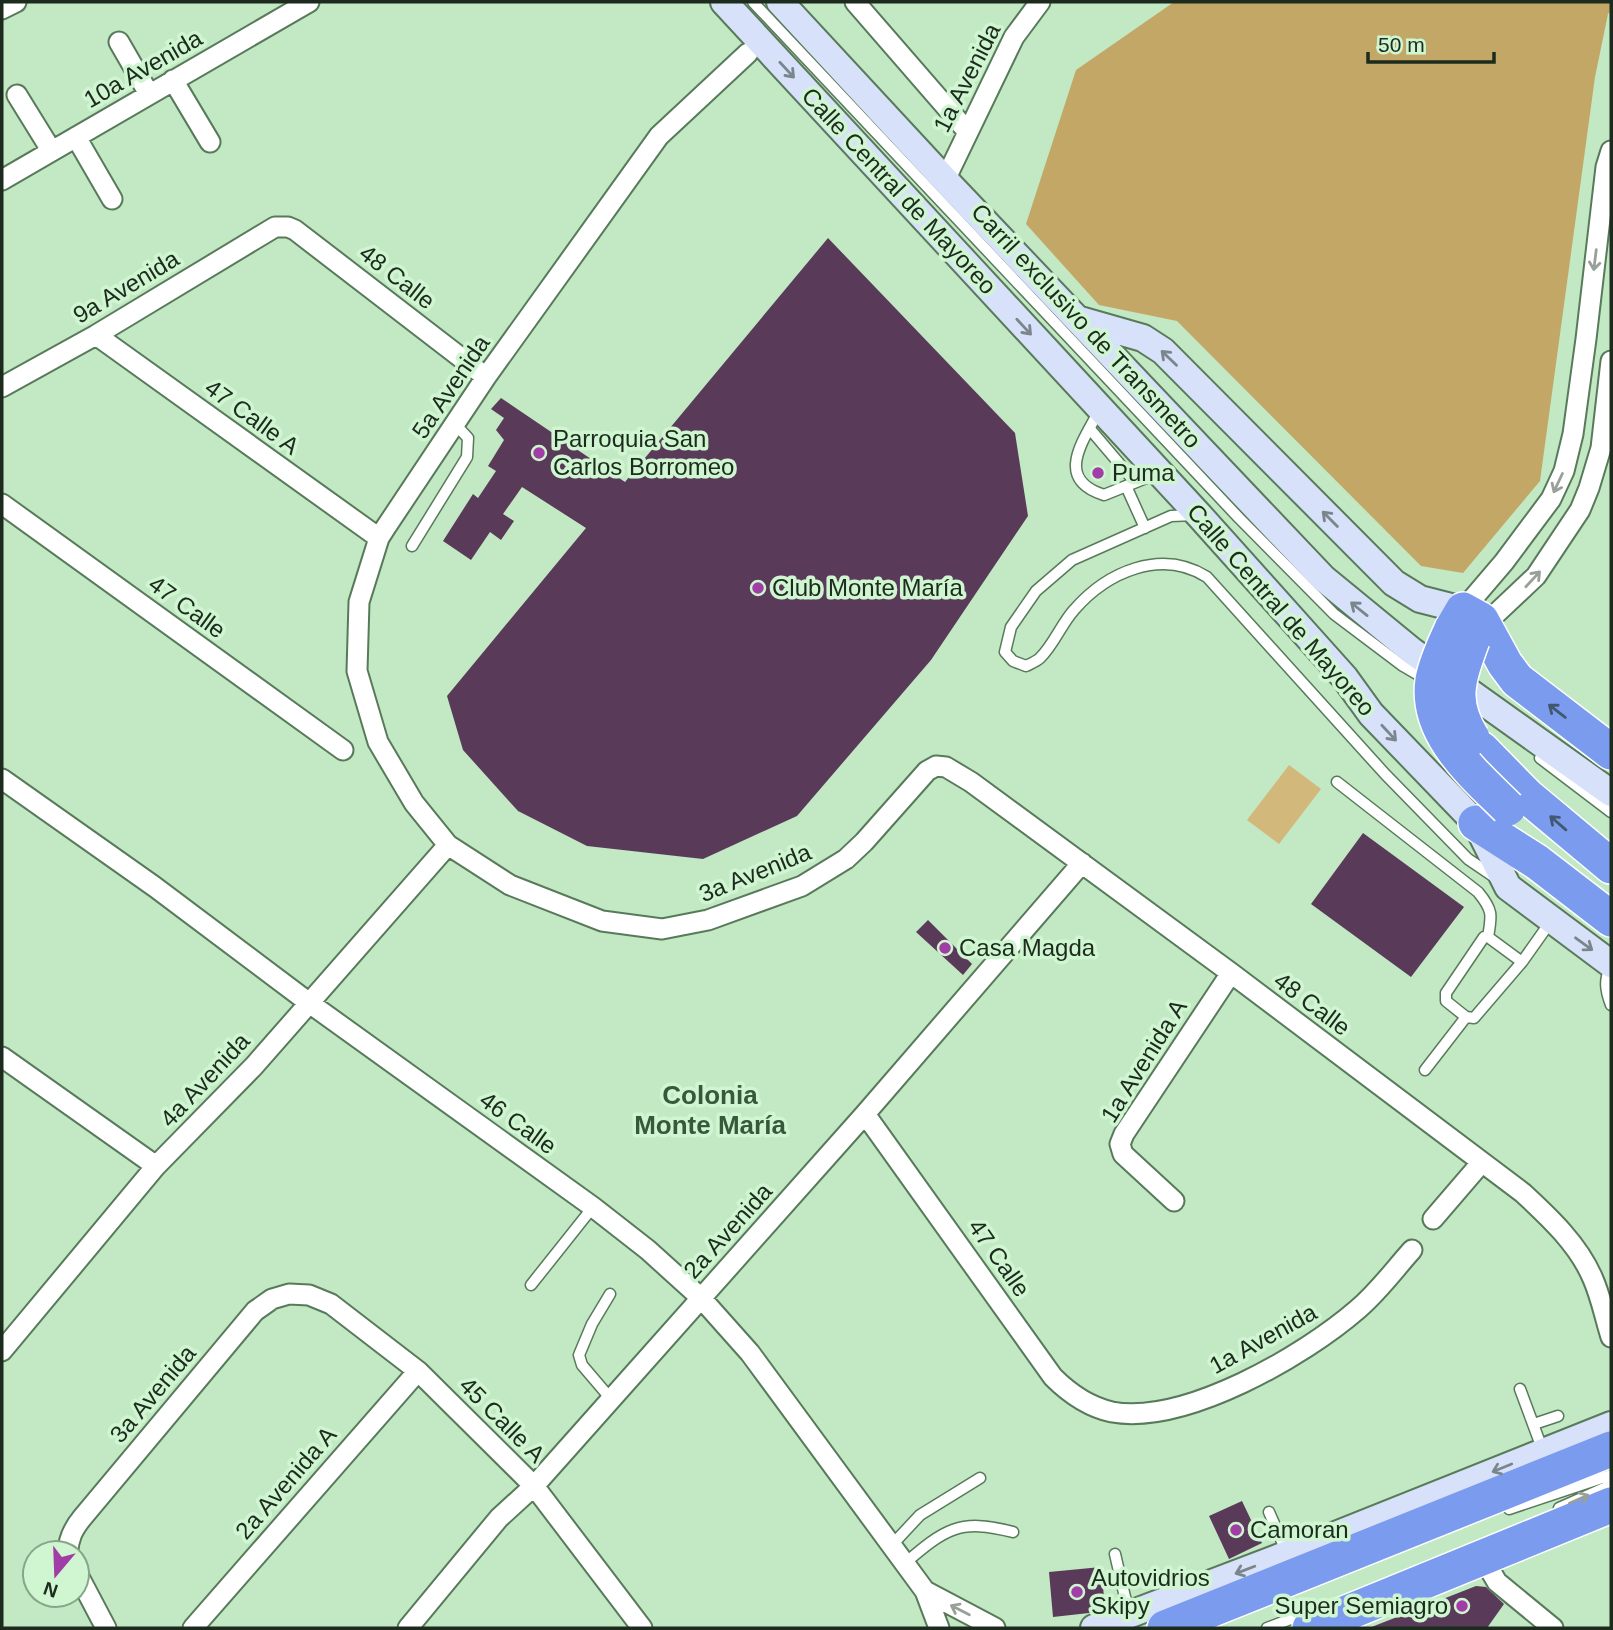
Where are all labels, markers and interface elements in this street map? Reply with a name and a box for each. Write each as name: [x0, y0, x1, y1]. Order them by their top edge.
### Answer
street label: 1a Avenida: [928, 18, 1006, 137]
scale bar: [1368, 21, 1494, 65]
street label: 10a Avenida: [79, 24, 207, 113]
text: 50 m: [1378, 33, 1425, 56]
one-way arrow: [778, 61, 795, 78]
street label: Calle Central de Mayoreo: [797, 82, 1002, 299]
street label: Carril exclusivo de Transmetro: [966, 198, 1207, 453]
street label: 48 Calle: [354, 239, 440, 314]
street label: 9a Avenida: [68, 244, 184, 329]
one-way arrow: [1589, 248, 1602, 270]
one-way arrow: [1016, 318, 1032, 336]
street label: 5a Avenida: [406, 330, 495, 443]
one-way arrow: [1161, 349, 1178, 366]
street label: 47 Calle A: [200, 374, 304, 460]
place label: Parroquia San Carlos Borromeo: [553, 425, 734, 480]
marker: Parroquia San Carlos Borromeo: [531, 445, 547, 461]
place label: Puma: [1112, 459, 1175, 486]
marker: Puma: [1090, 465, 1106, 481]
one-way arrow: [1551, 472, 1564, 493]
street label: Calle Central de Mayoreo: [1182, 498, 1381, 721]
one-way arrow: [1321, 510, 1338, 527]
street label: 47 Calle: [144, 570, 231, 643]
one-way arrow: [1524, 571, 1541, 588]
place label: Club Monte María: [772, 574, 963, 601]
marker: Club Monte María: [750, 580, 766, 596]
one-way arrow: [1350, 601, 1368, 616]
one-way arrow: [1548, 703, 1567, 718]
one-way arrow: [1381, 724, 1397, 742]
one-way arrow: [1550, 815, 1568, 831]
street label: 3a Avenida: [695, 838, 815, 907]
place label: Casa Magda: [959, 934, 1096, 961]
one-way arrow: [1574, 937, 1593, 951]
marker: Casa Magda: [937, 940, 953, 956]
street label: 48 Calle: [1269, 966, 1356, 1041]
street label: 1a Avenida A: [1095, 994, 1192, 1127]
street label: 4a Avenida: [154, 1027, 255, 1132]
district label: Colonia Monte María: [634, 1080, 786, 1140]
street label: 46 Calle: [475, 1086, 562, 1159]
street label: 2a Avenida: [678, 1177, 778, 1284]
street label: 47 Calle: [963, 1214, 1036, 1302]
street label: 1a Avenida: [1204, 1298, 1322, 1379]
street label: 3a Avenida: [104, 1339, 201, 1448]
street label: 45 Calle A: [454, 1371, 551, 1468]
street label: 2a Avenida A: [230, 1421, 342, 1544]
one-way arrow: [1492, 1463, 1514, 1476]
one-way arrow: [1568, 1492, 1589, 1505]
place label: Camoran: [1250, 1516, 1349, 1543]
marker: Camoran: [1228, 1522, 1244, 1538]
north arrow: [21, 1539, 91, 1609]
place label: Autovidrios Skipy: [1091, 1564, 1210, 1619]
one-way arrow: [1235, 1565, 1257, 1578]
text: N: [41, 1577, 61, 1602]
marker: Autovidrios Skipy: [1069, 1584, 1085, 1600]
place label: Super Semiagro: [1275, 1592, 1448, 1619]
marker: Super Semiagro: [1454, 1598, 1470, 1614]
one-way arrow: [950, 1603, 971, 1617]

